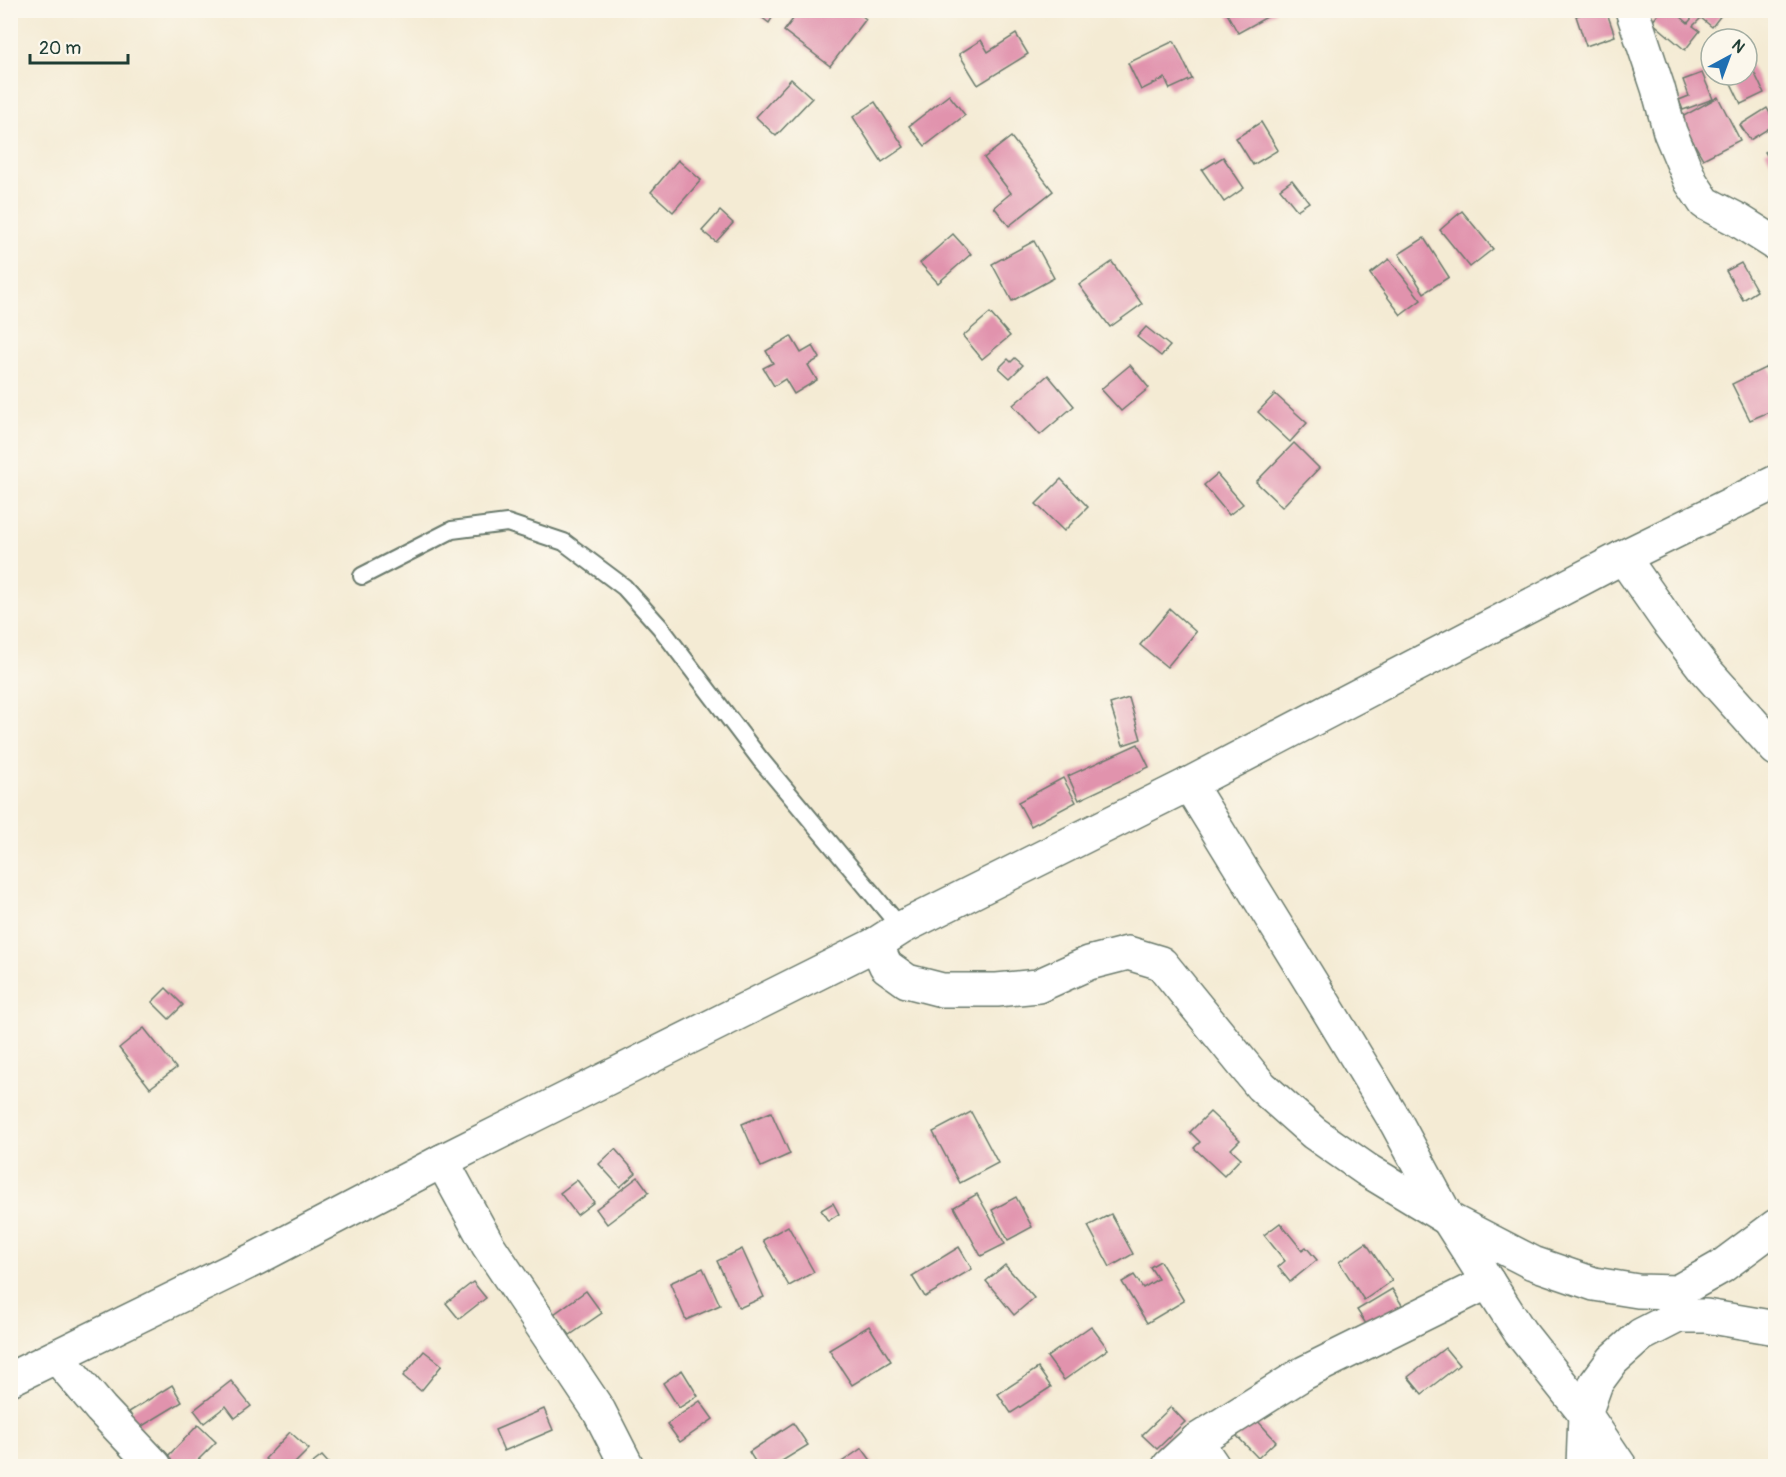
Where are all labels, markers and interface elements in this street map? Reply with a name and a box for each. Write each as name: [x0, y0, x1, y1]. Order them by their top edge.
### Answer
scale bar: [30, 27, 128, 65]
north arrow: [1699, 27, 1759, 87]
text: N: [1728, 35, 1749, 58]
text: 20 m: [39, 37, 81, 60]

